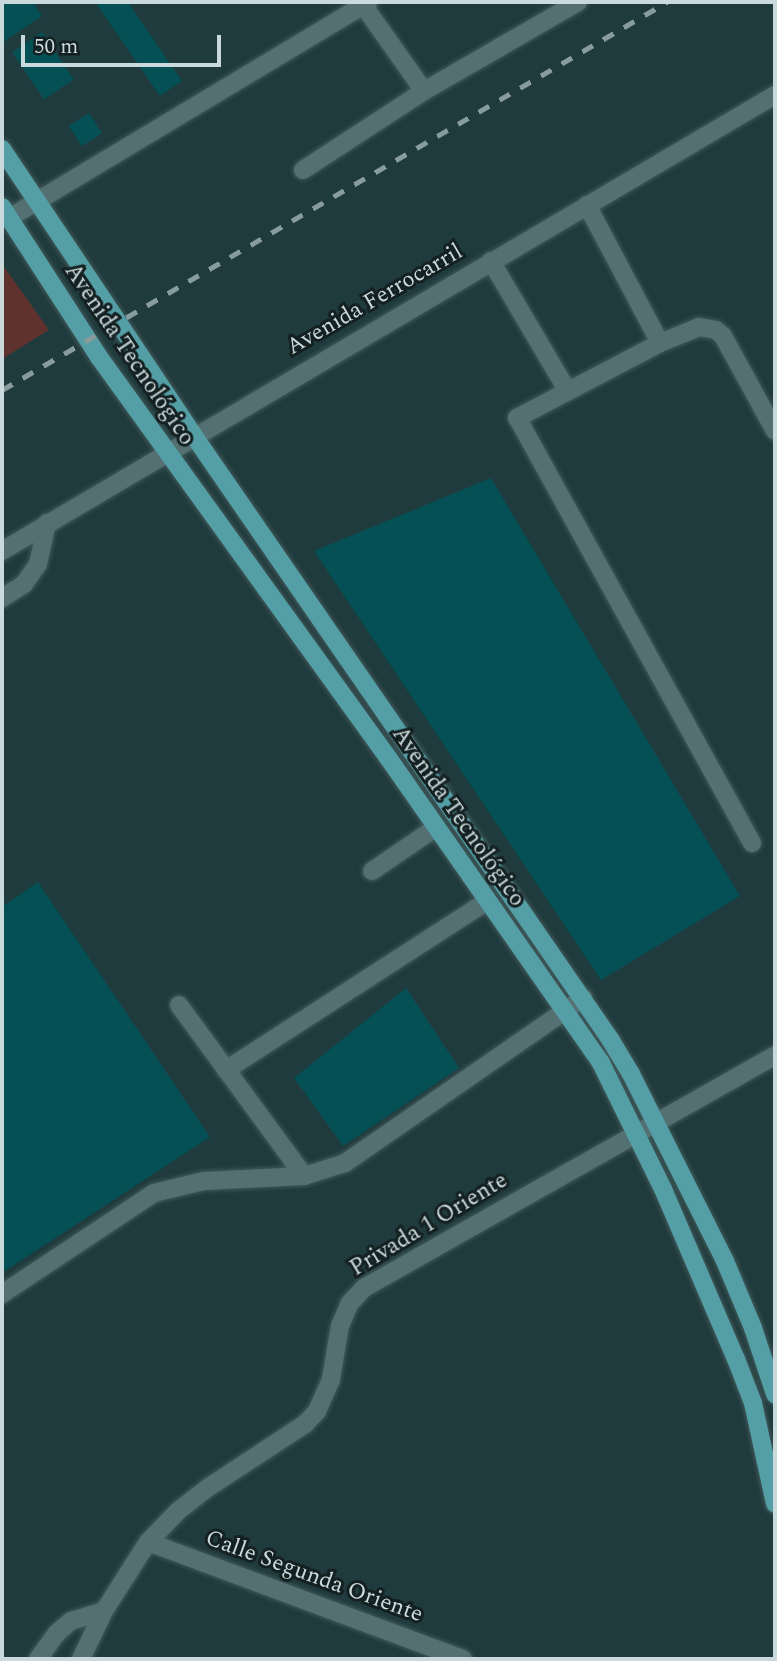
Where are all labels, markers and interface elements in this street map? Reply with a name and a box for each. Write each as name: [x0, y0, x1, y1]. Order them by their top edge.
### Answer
scale bar: [24, 21, 224, 65]
text: 50 m: [34, 31, 78, 63]
street label: Avenida Ferrocarril: [282, 238, 468, 362]
street label: Avenida Tecnológico: [58, 259, 200, 451]
street label: Avenida Tecnológico: [385, 722, 531, 912]
street label: Privada 1 Oriente: [345, 1167, 513, 1283]
street label: Calle Segunda Oriente: [201, 1525, 427, 1629]

